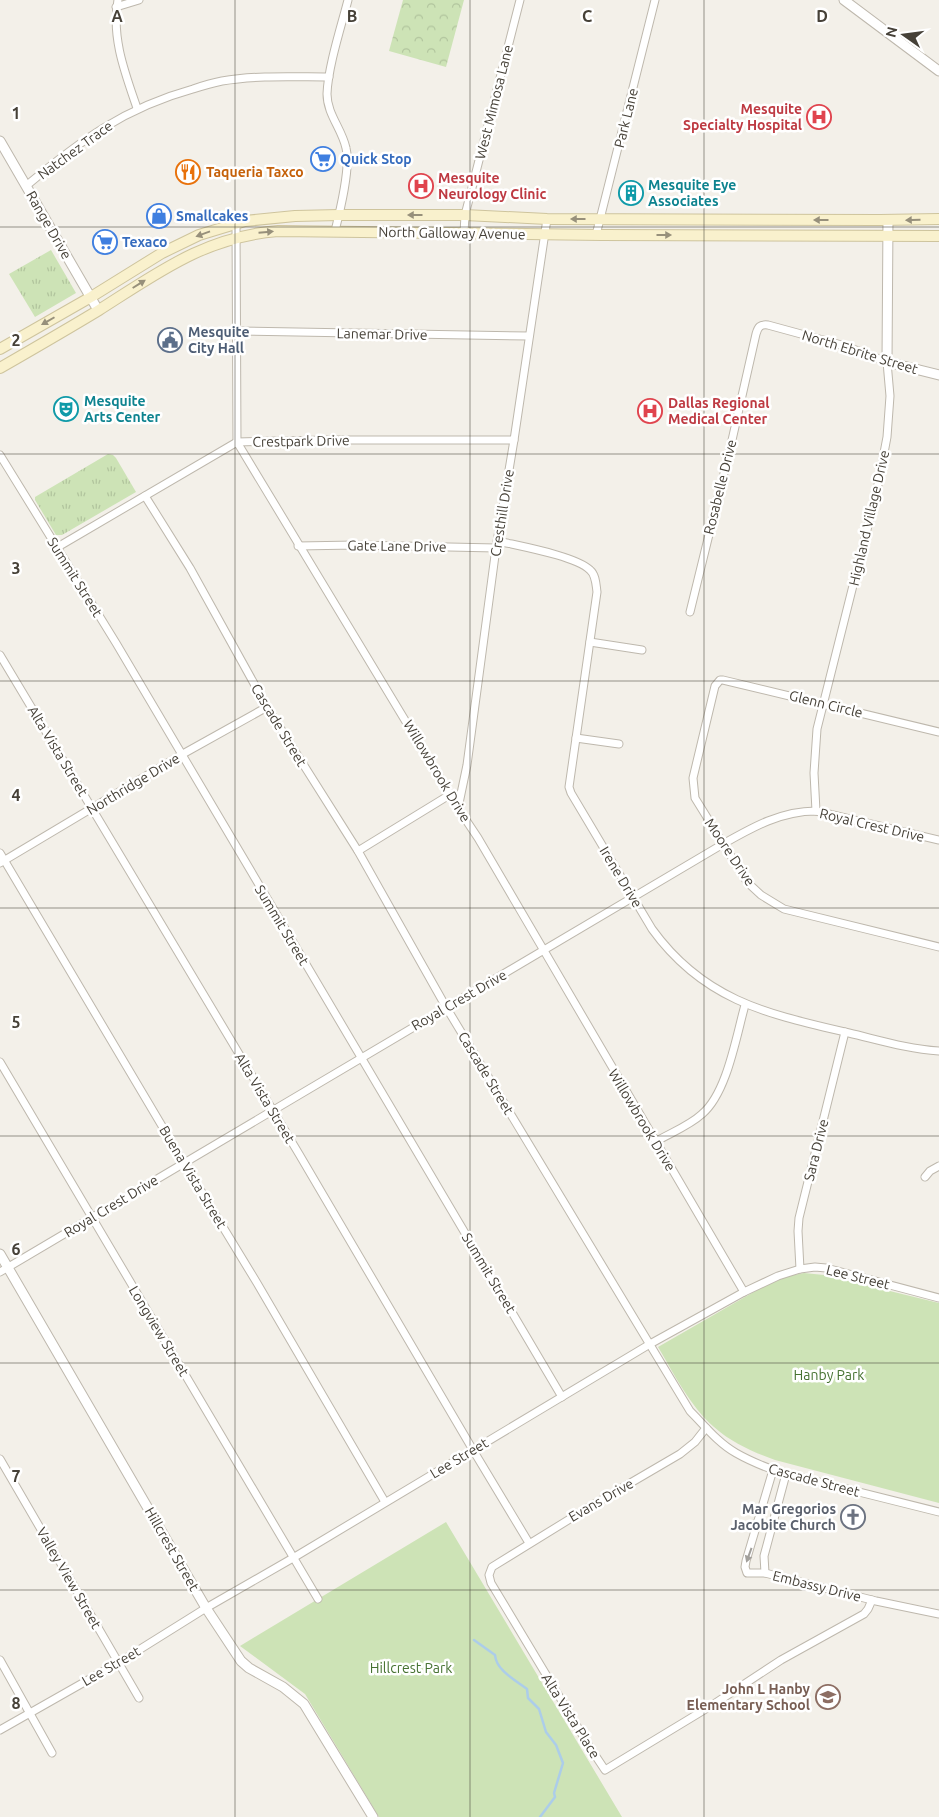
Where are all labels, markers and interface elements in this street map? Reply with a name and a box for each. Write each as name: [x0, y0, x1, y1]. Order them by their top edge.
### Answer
text: A: [111, 7, 123, 25]
text: B: [347, 7, 357, 25]
text: C: [582, 7, 592, 25]
text: D: [816, 7, 828, 25]
north arrow: [879, 10, 929, 60]
text: N: [882, 25, 900, 39]
street label: West Mimosa Lane: [472, 43, 516, 161]
street label: Park Lane: [611, 86, 641, 150]
place label: Mesquite Specialty Hospital: [683, 101, 802, 133]
text: 1: [11, 104, 21, 122]
hospital icon: Mesquite Specialty Hospital: [806, 104, 832, 130]
street label: Natchez Trace: [34, 118, 116, 182]
supermarket icon: Quick Stop: [310, 146, 336, 172]
place label: Quick Stop: [340, 151, 412, 167]
restaurant icon: Taqueria Taxco: [175, 159, 201, 185]
place label: Taqueria Taxco: [206, 164, 304, 180]
place label: Mesquite Neurology Clinic: [438, 170, 546, 202]
hospital icon: Mesquite Neurology Clinic: [408, 173, 434, 199]
place label: Mesquite Eye Associates: [648, 177, 736, 209]
building icon: Mesquite Eye Associates: [618, 180, 644, 206]
street label: Range Drive: [23, 188, 75, 262]
shop icon: Smallcakes: [146, 203, 172, 229]
place label: Smallcakes: [176, 208, 249, 224]
one-way arrow: [407, 211, 423, 219]
one-way arrow: [569, 215, 585, 223]
one-way arrow: [813, 216, 829, 224]
one-way arrow: [905, 216, 921, 224]
street label: North Galloway Avenue: [378, 224, 526, 242]
one-way arrow: [259, 227, 275, 235]
supermarket icon: Texaco: [92, 229, 118, 255]
one-way arrow: [195, 231, 210, 238]
one-way arrow: [656, 231, 672, 239]
place label: Texaco: [122, 234, 167, 250]
one-way arrow: [133, 280, 146, 289]
one-way arrow: [41, 317, 56, 325]
place label: Mesquite City Hall: [188, 324, 249, 356]
street label: Lanemar Drive: [336, 325, 428, 343]
public building icon: Mesquite City Hall: [157, 327, 183, 353]
street label: North Ebrite Street: [800, 327, 920, 377]
text: 2: [11, 331, 21, 349]
place label: Mesquite Arts Center: [84, 393, 161, 425]
place label: Dallas Regional Medical Center: [668, 395, 770, 427]
theatre icon: Mesquite Arts Center: [53, 396, 79, 422]
hospital icon: Dallas Regional Medical Center: [637, 398, 663, 424]
street label: Crestpark Drive: [252, 432, 350, 450]
street label: Rosabelle Drive: [700, 438, 740, 536]
street label: Highland Village Drive: [846, 449, 892, 587]
street label: Cresthill Drive: [487, 468, 517, 558]
street label: Summit Street: [44, 534, 106, 620]
street label: Gate Lane Drive: [347, 537, 447, 555]
text: 3: [11, 559, 21, 577]
street label: Cascade Street: [248, 681, 310, 770]
street label: Glenn Circle: [788, 687, 864, 721]
street label: Alta Vista Street: [25, 703, 91, 799]
street label: Willowbrook Drive: [400, 717, 474, 825]
street label: Northridge Drive: [83, 750, 183, 818]
text: 4: [11, 786, 21, 804]
street label: Royal Crest Drive: [818, 805, 926, 845]
street label: Moore Drive: [702, 815, 758, 889]
street label: Irene Drive: [596, 843, 646, 911]
street label: Summit Street: [252, 882, 312, 968]
street label: Royal Crest Drive: [409, 966, 509, 1034]
text: 5: [11, 1013, 21, 1031]
street label: Cascade Street: [455, 1029, 517, 1118]
street label: Alta Vista Street: [232, 1050, 298, 1146]
street label: Willowbrook Drive: [605, 1066, 679, 1174]
street label: Sara Drive: [801, 1117, 831, 1183]
street label: Buena Vista Street: [156, 1123, 230, 1232]
street label: Royal Crest Drive: [61, 1172, 161, 1240]
street label: Summit Street: [459, 1230, 519, 1316]
text: 6: [11, 1240, 21, 1258]
street label: Lee Street: [825, 1261, 892, 1293]
street label: Longview Street: [126, 1283, 192, 1379]
park label: Hanby Park: [794, 1367, 864, 1383]
street label: Lee Street: [427, 1434, 491, 1482]
street label: Cascade Street: [767, 1460, 862, 1500]
text: 7: [11, 1467, 21, 1485]
street label: Evans Drive: [566, 1475, 636, 1525]
place label: Mar Gregorios Jacobite Church: [731, 1501, 836, 1533]
street label: Hillcrest Street: [142, 1504, 203, 1594]
church icon: Mar Gregorios Jacobite Church: [840, 1504, 866, 1530]
street label: Valley View Street: [33, 1524, 105, 1632]
one-way arrow: [745, 1548, 753, 1563]
street label: Embassy Drive: [771, 1567, 863, 1605]
street label: Lee Street: [79, 1643, 144, 1689]
park label: Hillcrest Park: [370, 1660, 452, 1676]
street label: Alta Vista Place: [539, 1671, 603, 1761]
place label: John L Hanby Elementary School: [687, 1681, 811, 1713]
school or university icon: John L Hanby Elementary School: [815, 1684, 841, 1710]
text: 8: [11, 1694, 21, 1712]

